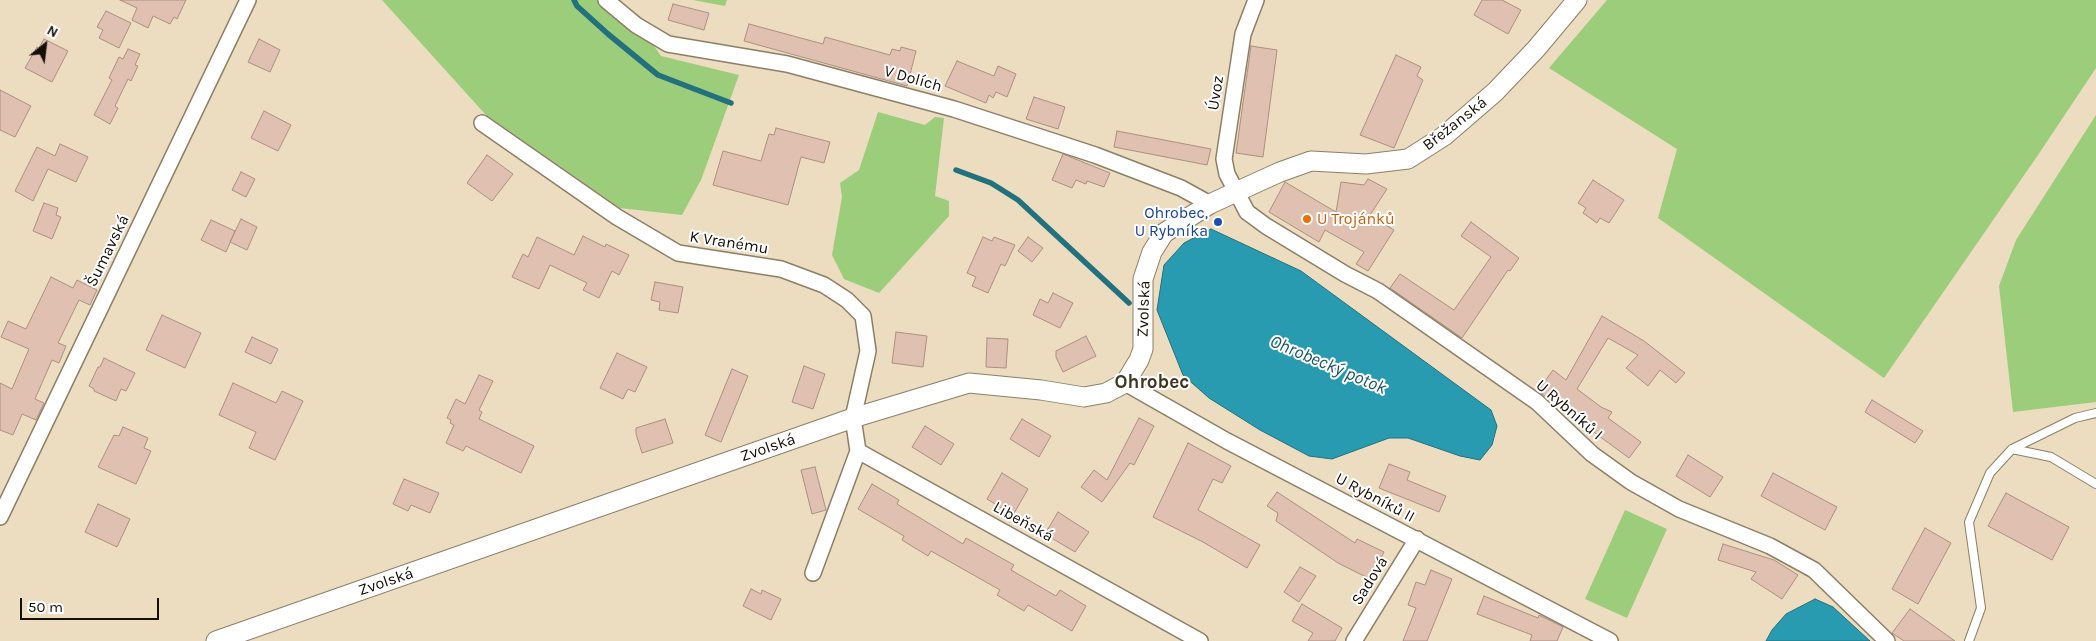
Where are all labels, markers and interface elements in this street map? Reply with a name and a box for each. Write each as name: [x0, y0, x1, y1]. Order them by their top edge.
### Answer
north arrow: [20, 20, 70, 70]
text: N: [44, 22, 61, 41]
street label: V Dolích: [882, 62, 944, 96]
street label: Úvoz: [1204, 74, 1228, 112]
street label: Břežanská: [1419, 93, 1491, 155]
place label: Ohrobec, U Rybníka: [1135, 203, 1208, 241]
place label: U Trojánků: [1317, 209, 1395, 229]
street label: Šumavská: [82, 212, 134, 290]
marker: U Trojánků: [1301, 213, 1313, 225]
marker: Ohrobec, U Rybníka: [1212, 216, 1224, 228]
street label: K Vranému: [688, 227, 770, 259]
street label: Zvolská: [1133, 280, 1155, 338]
water label: Ohrobecký potok: [1266, 331, 1390, 399]
district label: Ohrobec: [1115, 372, 1189, 394]
street label: U Rybníků I: [1532, 376, 1606, 444]
street label: Zvolská: [738, 430, 798, 466]
street label: U Rybníků II: [1332, 469, 1418, 527]
street label: Libeňská: [990, 498, 1056, 546]
street label: Sadová: [1348, 553, 1392, 609]
street label: Zvolská: [356, 564, 416, 600]
scale bar: [22, 588, 161, 620]
text: 50 m: [28, 598, 63, 616]

